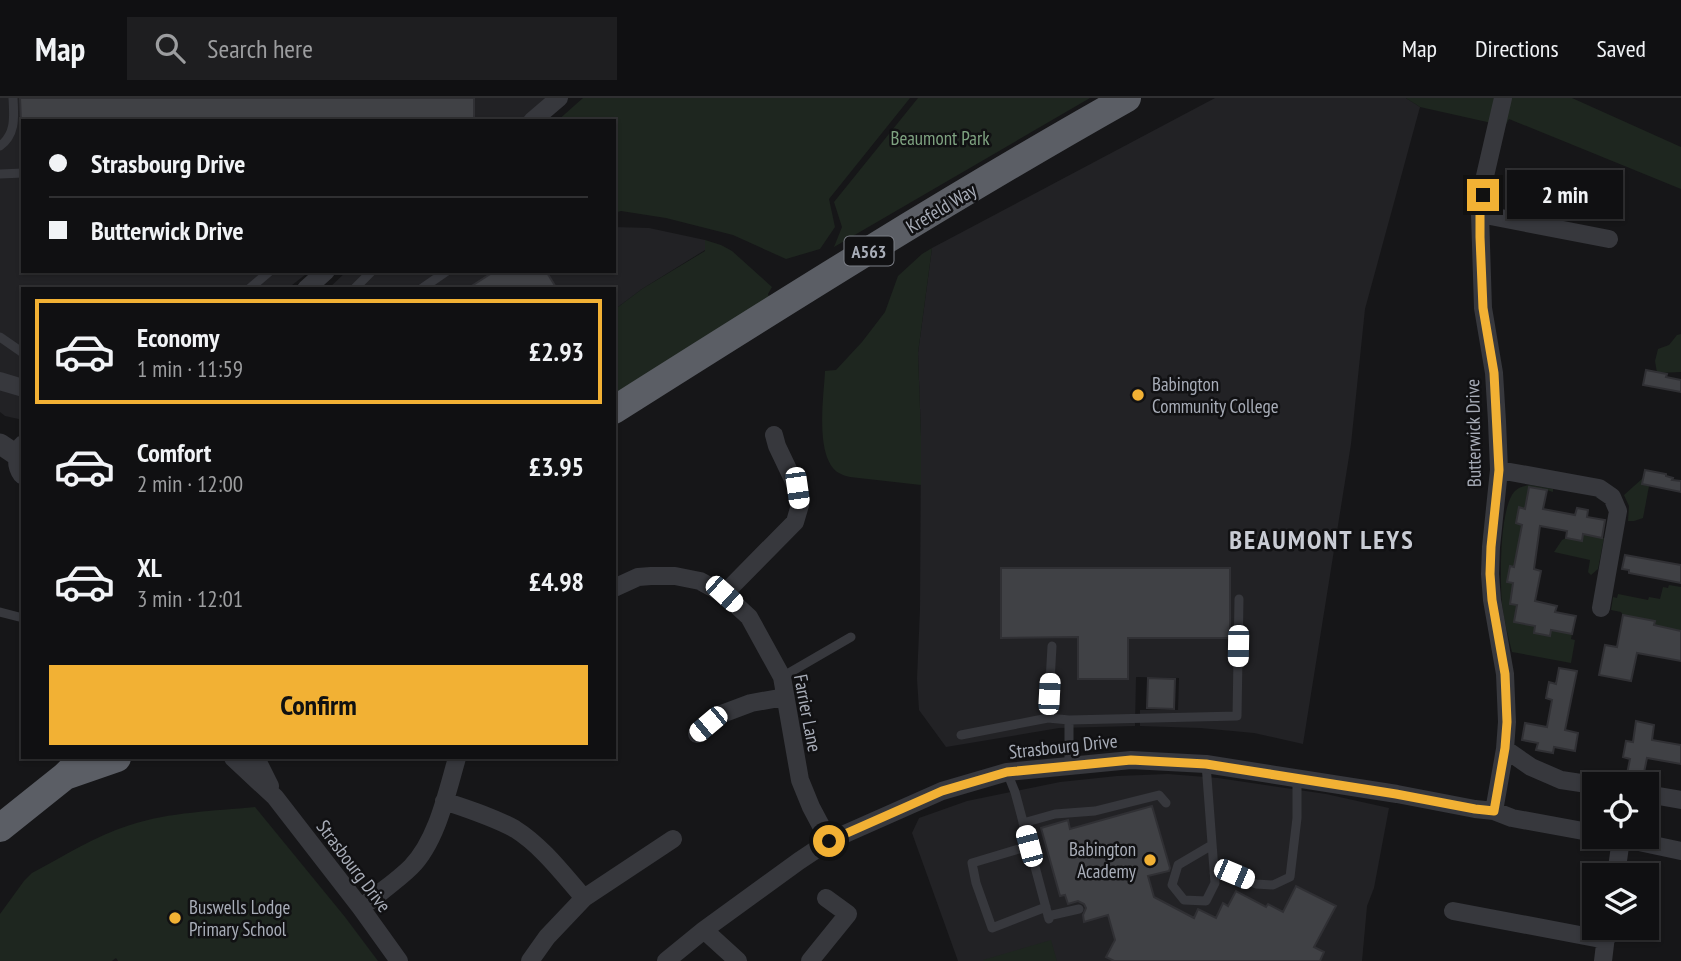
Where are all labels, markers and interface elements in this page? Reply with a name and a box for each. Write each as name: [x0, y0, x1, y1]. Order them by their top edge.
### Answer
search box: [127, 17, 617, 80]
text: Map: [35, 27, 85, 70]
icon: search: [151, 29, 189, 67]
text: Search here: [207, 32, 313, 65]
text: Map: [1402, 33, 1437, 64]
text: Directions: [1475, 33, 1559, 64]
text: Saved: [1597, 33, 1646, 64]
park label: Beaumont Park: [890, 126, 990, 150]
text: Strasbourg Drive: [91, 147, 245, 180]
callout: 2 min: [1508, 170, 1623, 220]
street label: Krefeld Way: [901, 177, 981, 238]
route end: [1467, 179, 1499, 211]
text: 2 min: [1542, 180, 1588, 209]
text: Butterwick Drive: [91, 214, 244, 247]
road number: A563: [844, 236, 894, 266]
icon: car: [53, 320, 116, 383]
text: Economy: [137, 321, 219, 354]
text: £2.93: [529, 335, 584, 368]
text: 1 min · 11:59: [137, 354, 243, 383]
place label: Babington Community College: [1152, 372, 1279, 418]
street label: Butterwick Drive: [1460, 379, 1486, 487]
marker: Babington Community College: [1130, 387, 1146, 403]
icon: car: [53, 435, 116, 498]
text: Comfort: [137, 436, 211, 469]
text: £3.95: [529, 450, 584, 483]
car: [784, 466, 811, 510]
text: 2 min · 12:00: [137, 469, 243, 498]
district label: BEAUMONT LEYS: [1229, 523, 1415, 556]
icon: car: [53, 550, 116, 613]
text: XL: [137, 551, 162, 584]
text: £4.98: [529, 565, 584, 598]
car: [702, 572, 747, 616]
text: 3 min · 12:01: [137, 584, 243, 613]
car: [1228, 625, 1249, 667]
button: Confirm: [49, 665, 588, 745]
street label: Farrier Lane: [789, 672, 827, 754]
car: [1038, 672, 1061, 716]
car: [686, 702, 731, 746]
street label: Strasbourg Drive: [1007, 728, 1119, 764]
map controls: [1582, 772, 1659, 940]
button: locate: [1582, 772, 1659, 849]
street label: Strasbourg Drive: [312, 815, 397, 917]
car: [1014, 823, 1045, 869]
route start: [813, 825, 845, 857]
place label: Babington Academy: [1069, 837, 1137, 883]
marker: Babington Academy: [1142, 852, 1158, 868]
car: [1211, 856, 1258, 892]
button: layers: [1582, 863, 1659, 940]
place label: Buswells Lodge Primary School: [189, 895, 290, 941]
marker: Buswells Lodge Primary School: [167, 910, 183, 926]

